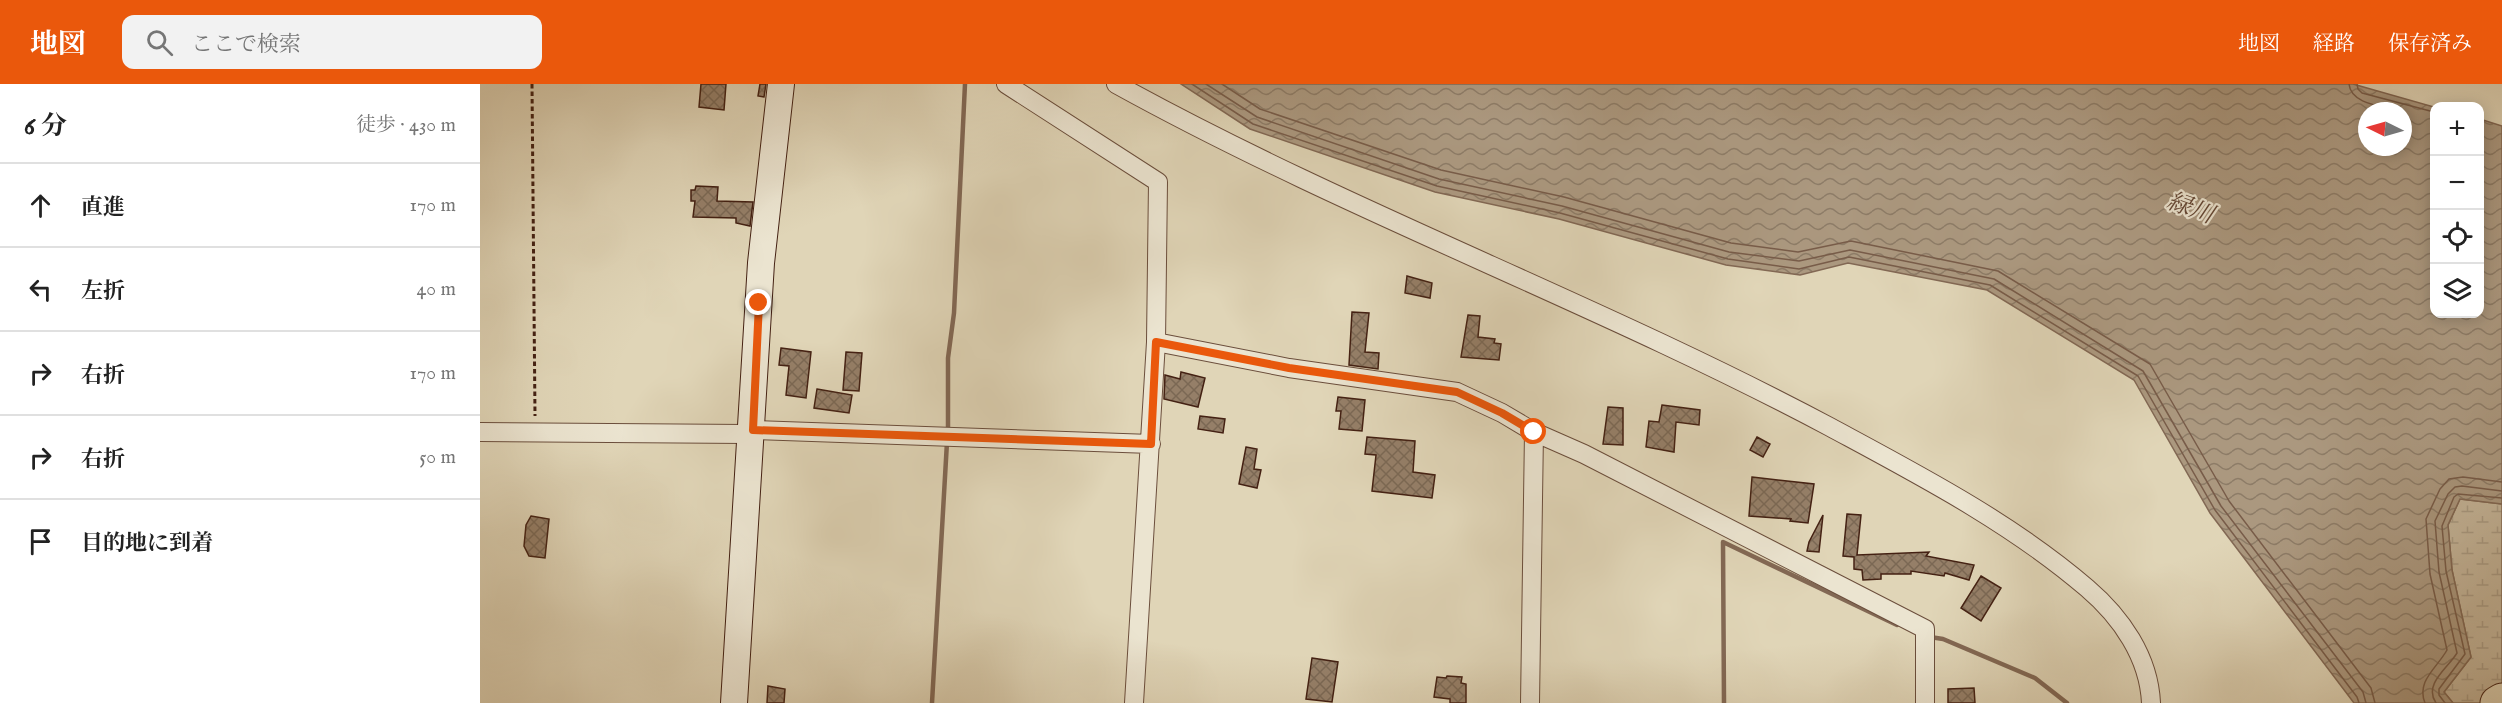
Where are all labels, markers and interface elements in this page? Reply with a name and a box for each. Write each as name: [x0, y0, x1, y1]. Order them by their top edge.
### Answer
search box: [122, 15, 542, 69]
icon: search: [143, 26, 176, 59]
text: 地図: [30, 28, 86, 63]
text: ここで検索: [191, 31, 301, 59]
text: 地図: [2238, 31, 2280, 58]
text: 経路: [2313, 31, 2355, 58]
text: 保存済み: [2388, 31, 2472, 58]
north arrow: [2358, 102, 2412, 156]
map controls: [2430, 102, 2484, 318]
button: +: [2430, 102, 2484, 156]
text: 6 分: [24, 110, 67, 143]
text: 徒歩 · 430 m: [356, 113, 456, 138]
button: −: [2430, 156, 2484, 210]
water label: 緑川: [2162, 186, 2221, 233]
icon: ahead: [24, 189, 57, 222]
text: 170 m: [410, 193, 456, 218]
text: 直進: [81, 194, 125, 222]
button: locate: [2430, 210, 2484, 264]
button: layers: [2430, 264, 2484, 318]
icon: left: [24, 273, 57, 306]
text: 40 m: [417, 277, 456, 302]
text: 左折: [81, 278, 125, 306]
route end: [745, 289, 771, 315]
icon: right: [24, 357, 57, 390]
text: 170 m: [410, 361, 456, 386]
text: 右折: [81, 362, 125, 390]
route start: [1520, 418, 1546, 444]
icon: right: [24, 441, 57, 474]
text: 50 m: [419, 445, 456, 470]
text: 右折: [81, 446, 125, 474]
icon: arrive: [24, 525, 57, 558]
text: 目的地に到着: [81, 530, 213, 558]

